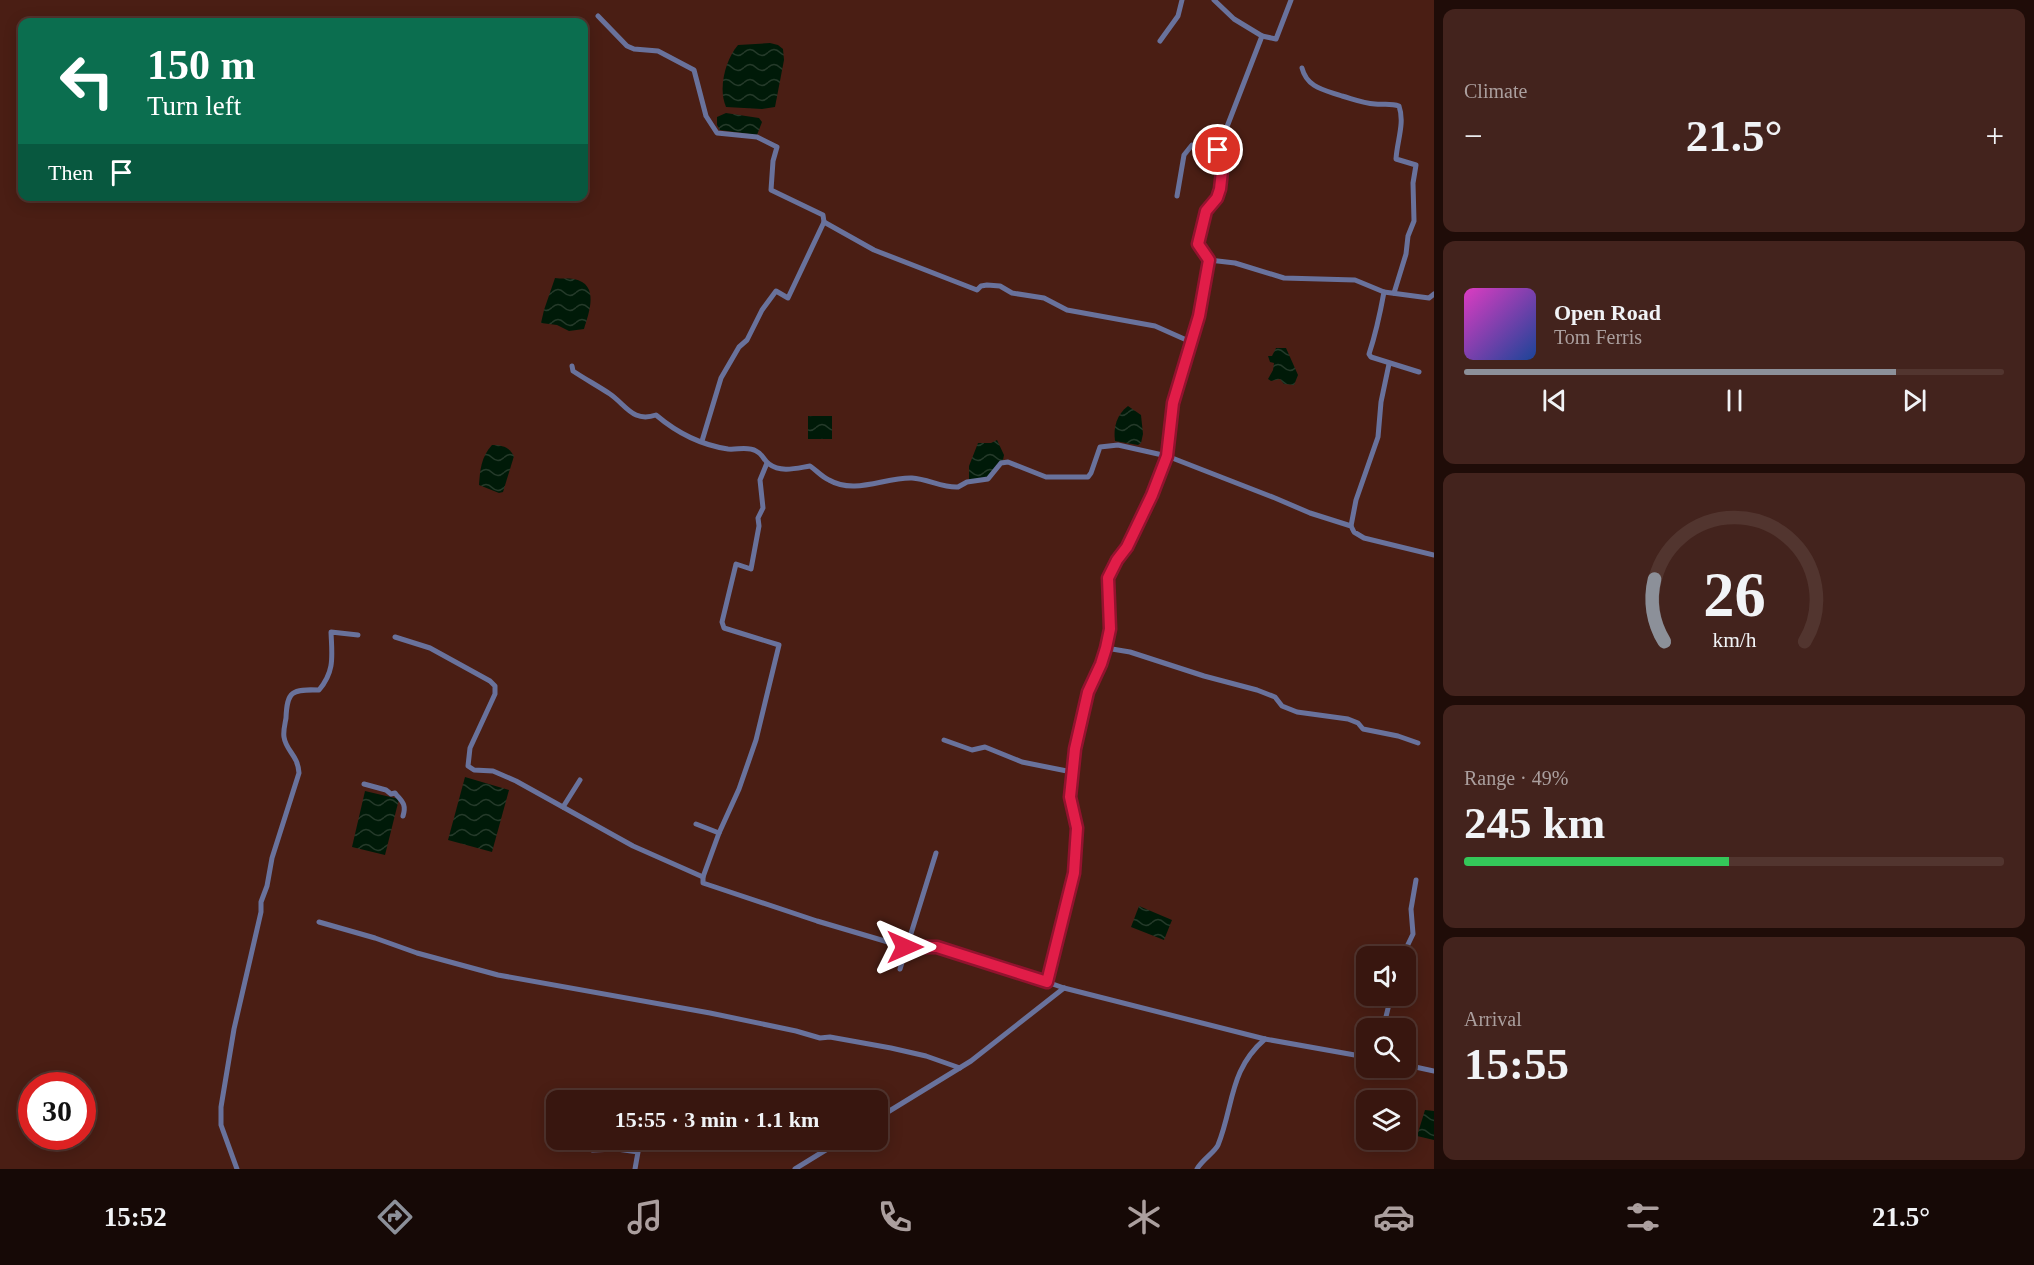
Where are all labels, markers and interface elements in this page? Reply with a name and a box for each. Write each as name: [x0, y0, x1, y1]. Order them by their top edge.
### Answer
icon: left: [48, 42, 126, 120]
text: 150 m: [147, 42, 256, 88]
text: Climate: [1464, 80, 1527, 102]
text: Turn left: [147, 91, 241, 121]
text: 21.5°: [1686, 111, 1782, 161]
text: −: [1464, 118, 1483, 154]
text: +: [1985, 118, 2004, 154]
pin: [1192, 124, 1243, 175]
icon: arrive: [1201, 133, 1234, 166]
icon: arrive: [105, 156, 138, 189]
text: Then: [48, 160, 93, 185]
text: Open Road: [1554, 300, 1661, 325]
text: Tom Ferris: [1554, 326, 1642, 348]
icon: previous: [1538, 384, 1571, 417]
icon: pause: [1718, 384, 1751, 417]
icon: next: [1898, 384, 1931, 417]
text: 26: [1703, 560, 1765, 629]
text: km/h: [1712, 628, 1756, 652]
text: Range · 49%: [1464, 767, 1568, 789]
text: 245 km: [1464, 798, 1605, 848]
position arrow: [873, 915, 937, 979]
map controls: [1356, 946, 1416, 1150]
button: sound: [1356, 946, 1416, 1006]
text: Arrival: [1464, 1008, 1522, 1030]
button: search: [1356, 1018, 1416, 1078]
text: 15:55: [1464, 1039, 1569, 1089]
speed limit sign: 30: [18, 1072, 96, 1150]
button: layers: [1356, 1090, 1416, 1150]
text: 15:55 · 3 min · 1.1 km: [615, 1107, 819, 1132]
icon: directions: [374, 1196, 416, 1238]
icon: music: [624, 1196, 666, 1238]
icon: phone: [874, 1196, 916, 1238]
icon: climate: [1123, 1196, 1165, 1238]
icon: car: [1373, 1196, 1415, 1238]
icon: filters: [1622, 1196, 1664, 1238]
text: 15:52: [104, 1202, 167, 1232]
text: 21.5°: [1872, 1202, 1930, 1232]

